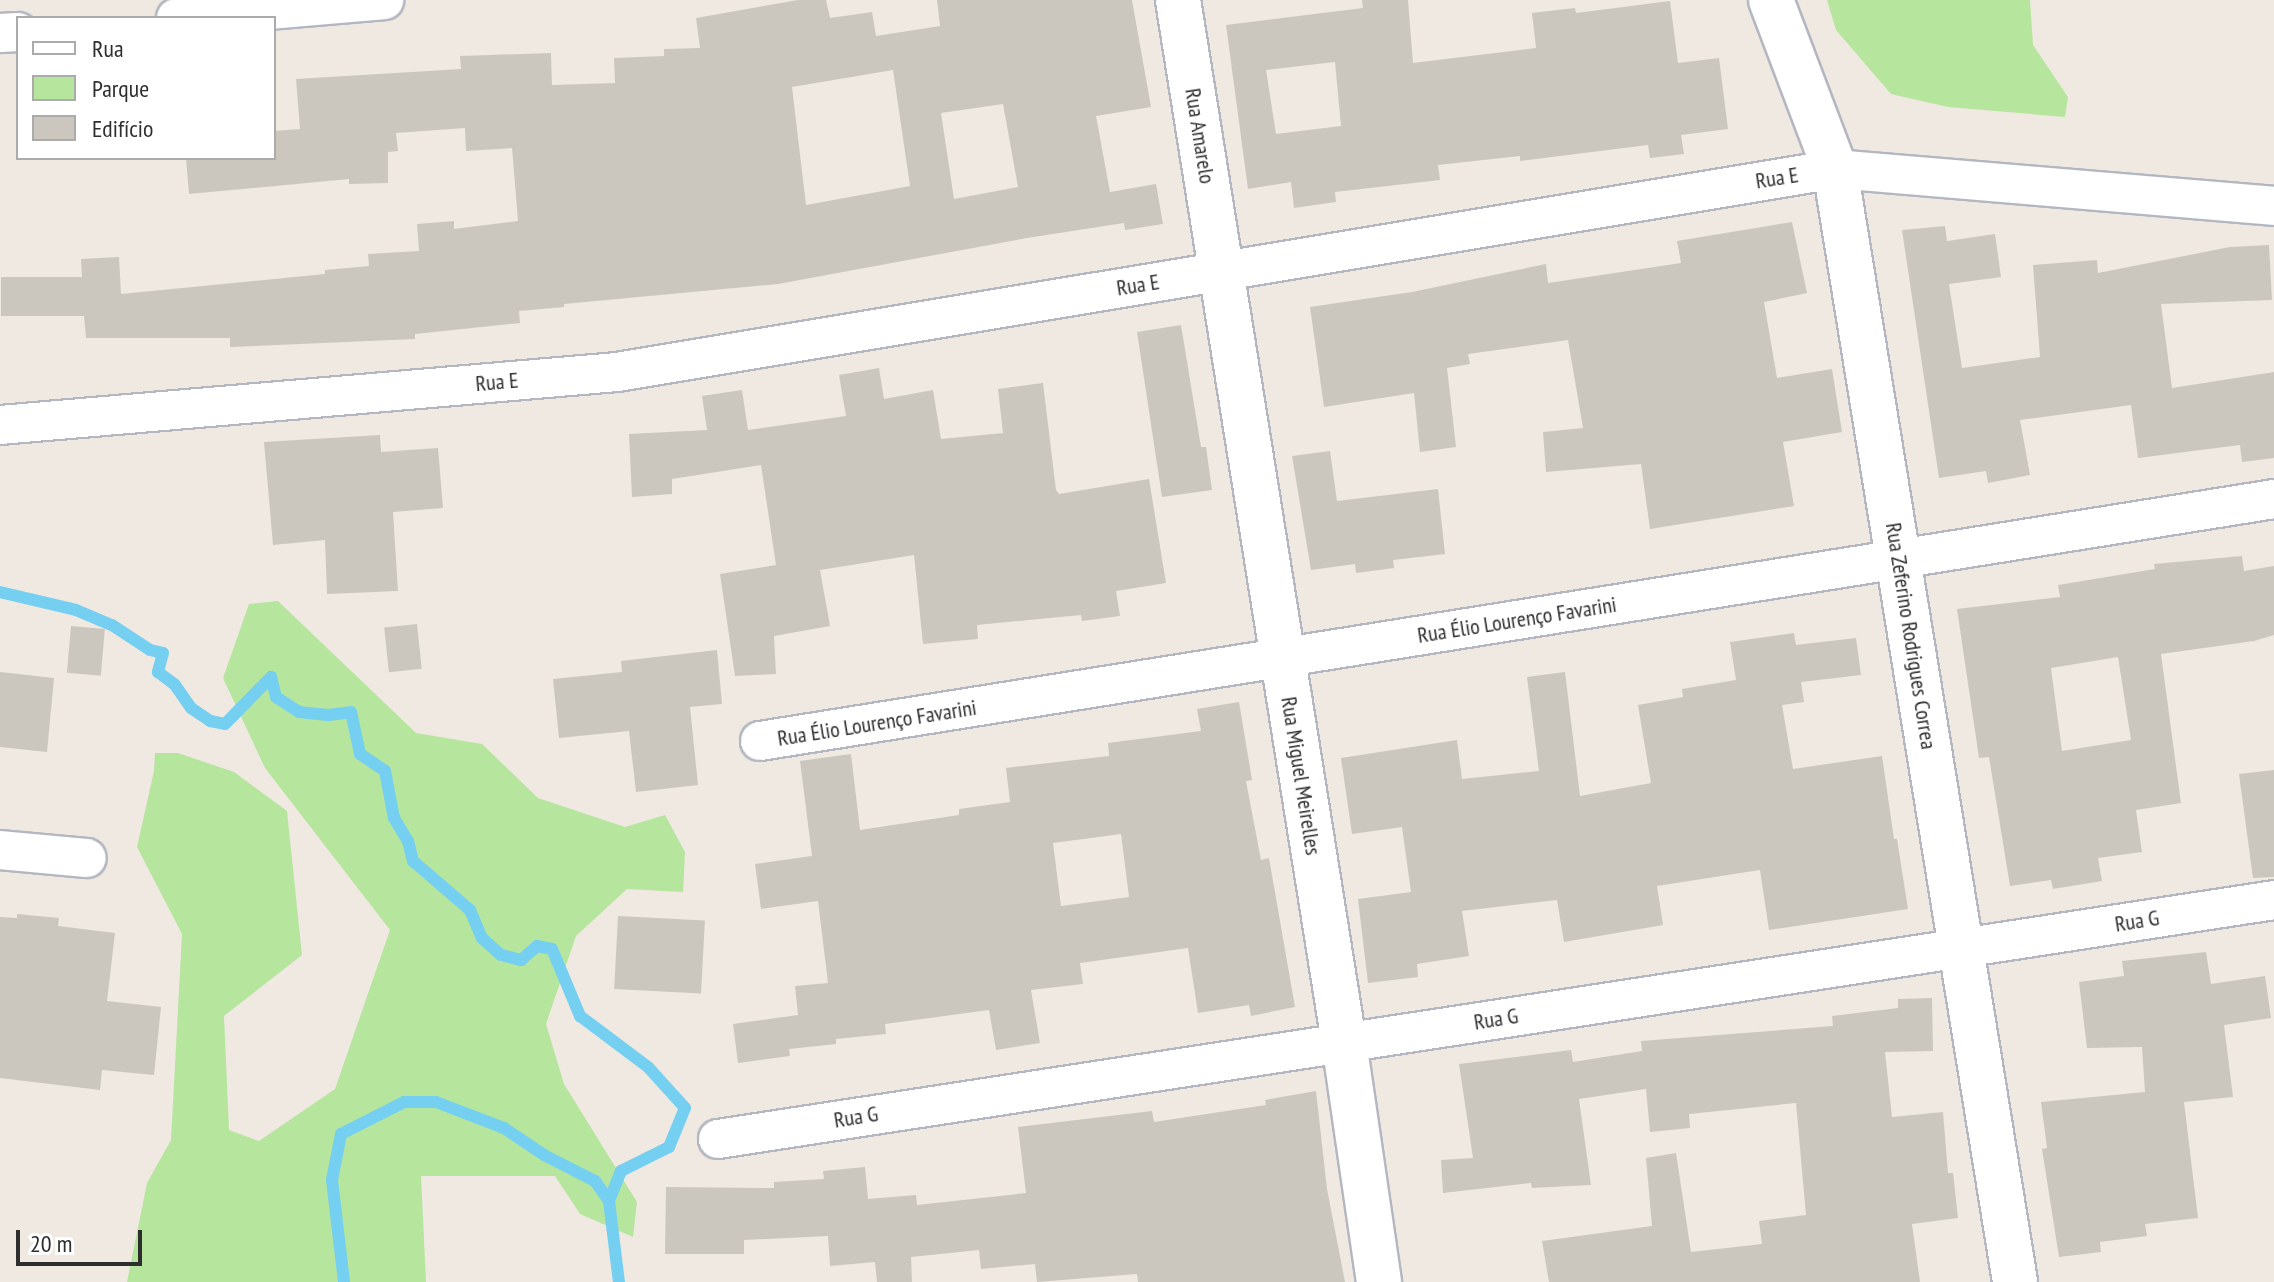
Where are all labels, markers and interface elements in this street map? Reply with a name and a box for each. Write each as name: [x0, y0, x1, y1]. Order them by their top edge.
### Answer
legend: [16, 16, 276, 160]
text: Rua: [92, 33, 124, 64]
text: Parque: [92, 73, 149, 104]
street label: Rua Amarelo: [1179, 86, 1221, 186]
text: Edifício: [92, 113, 153, 144]
street label: Rua E: [1754, 162, 1800, 194]
street label: Rua E: [1115, 269, 1161, 301]
street label: Rua E: [474, 367, 520, 397]
street label: Rua Zeferino Rodrigues Correa: [1880, 521, 1942, 751]
street label: Rua Élio Lourenço Favarini: [1416, 591, 1618, 649]
street label: Rua Élio Lourenço Favarini: [776, 694, 978, 752]
street label: Rua Miguel Meirelles: [1275, 695, 1327, 857]
street label: Rua G: [2113, 904, 2161, 938]
street label: Rua G: [1472, 1002, 1520, 1036]
street label: Rua G: [832, 1100, 880, 1134]
scale bar: [20, 1214, 146, 1264]
text: 20 m: [30, 1228, 72, 1259]

